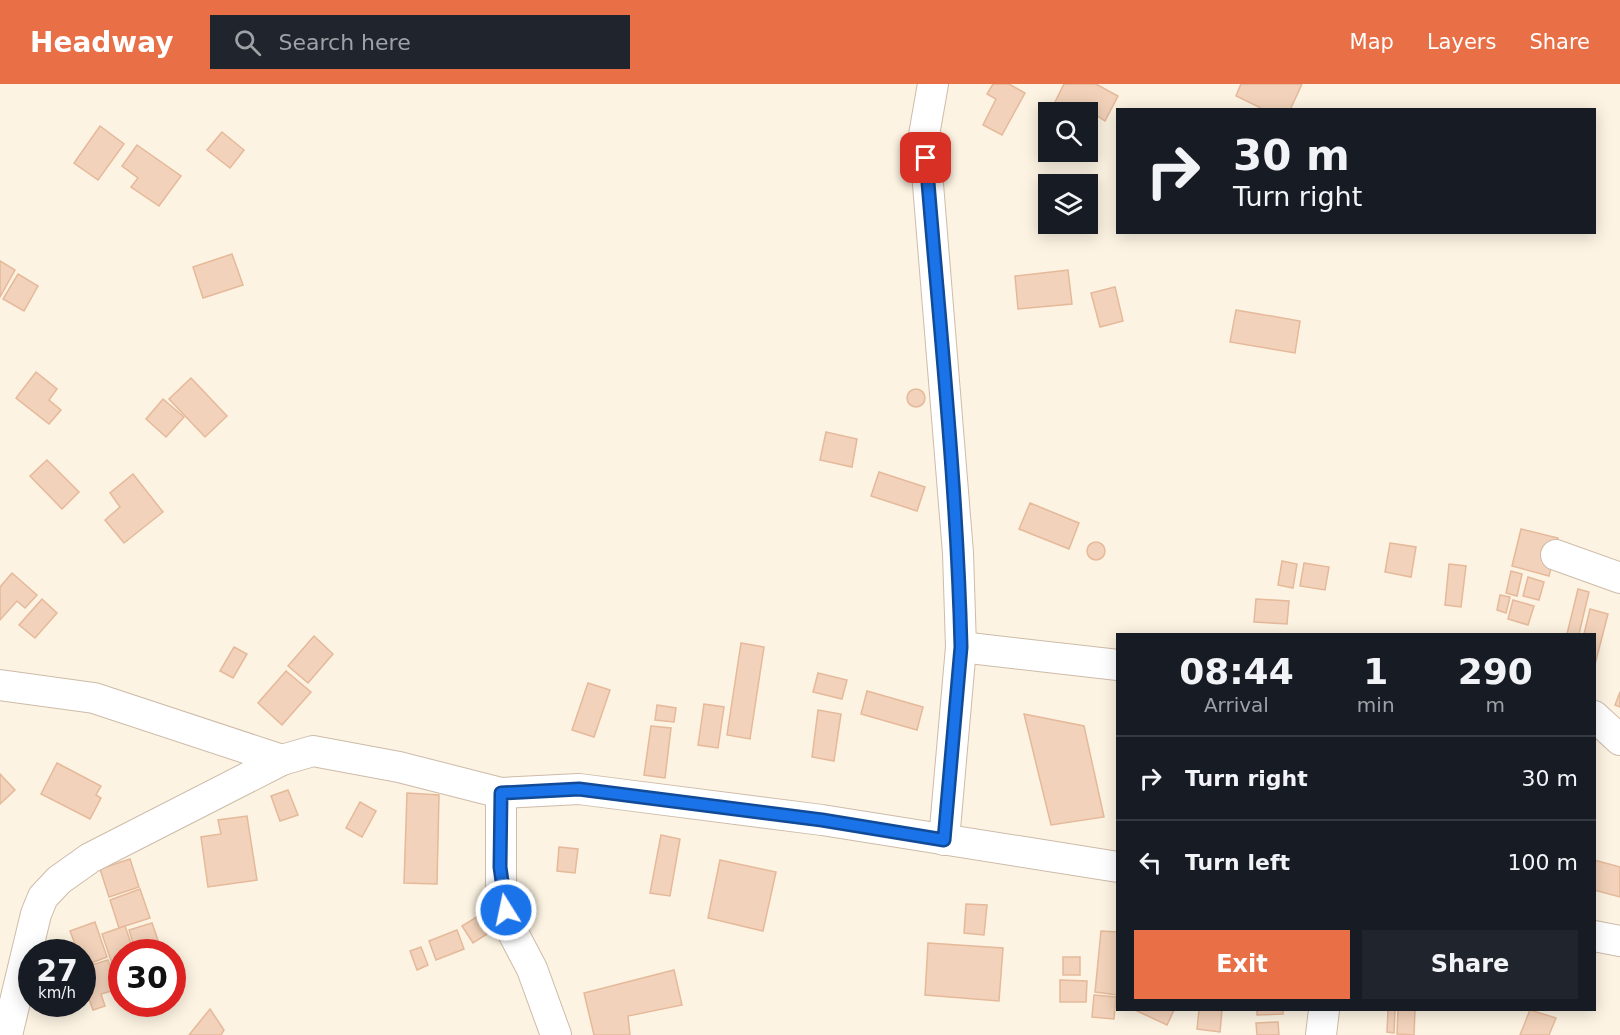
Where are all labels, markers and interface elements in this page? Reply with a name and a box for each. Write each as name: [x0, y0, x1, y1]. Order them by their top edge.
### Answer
search box: [210, 15, 630, 69]
text: Headway: [30, 26, 174, 59]
icon: search: [231, 26, 264, 59]
text: Search here: [279, 30, 411, 55]
text: Map: [1350, 30, 1394, 54]
text: Layers: [1427, 30, 1496, 54]
text: Share: [1529, 30, 1590, 54]
map controls: [1038, 102, 1098, 234]
button: search: [1038, 102, 1098, 162]
text: 30 m: [1233, 131, 1350, 180]
pin: [900, 132, 951, 183]
icon: right: [1134, 132, 1212, 210]
icon: arrive: [909, 141, 942, 174]
button: layers: [1038, 174, 1098, 234]
text: Turn right: [1233, 181, 1362, 212]
text: 08:44: [1179, 651, 1294, 692]
text: 1: [1363, 651, 1388, 692]
text: 290: [1458, 651, 1533, 692]
text: Arrival: [1204, 693, 1269, 717]
text: min: [1357, 693, 1395, 717]
text: m: [1486, 693, 1505, 717]
icon: right: [1134, 762, 1167, 795]
text: Turn right: [1185, 766, 1308, 791]
text: 30 m: [1522, 766, 1578, 791]
icon: left: [1134, 846, 1167, 879]
text: Turn left: [1185, 850, 1290, 875]
text: 100 m: [1508, 850, 1578, 875]
position arrow: [474, 878, 538, 942]
button: Exit: [1134, 930, 1350, 999]
button: Share: [1362, 930, 1578, 999]
speed limit sign: 30: [108, 939, 186, 1017]
text: 27: [36, 953, 78, 988]
text: km/h: [38, 984, 76, 1002]

